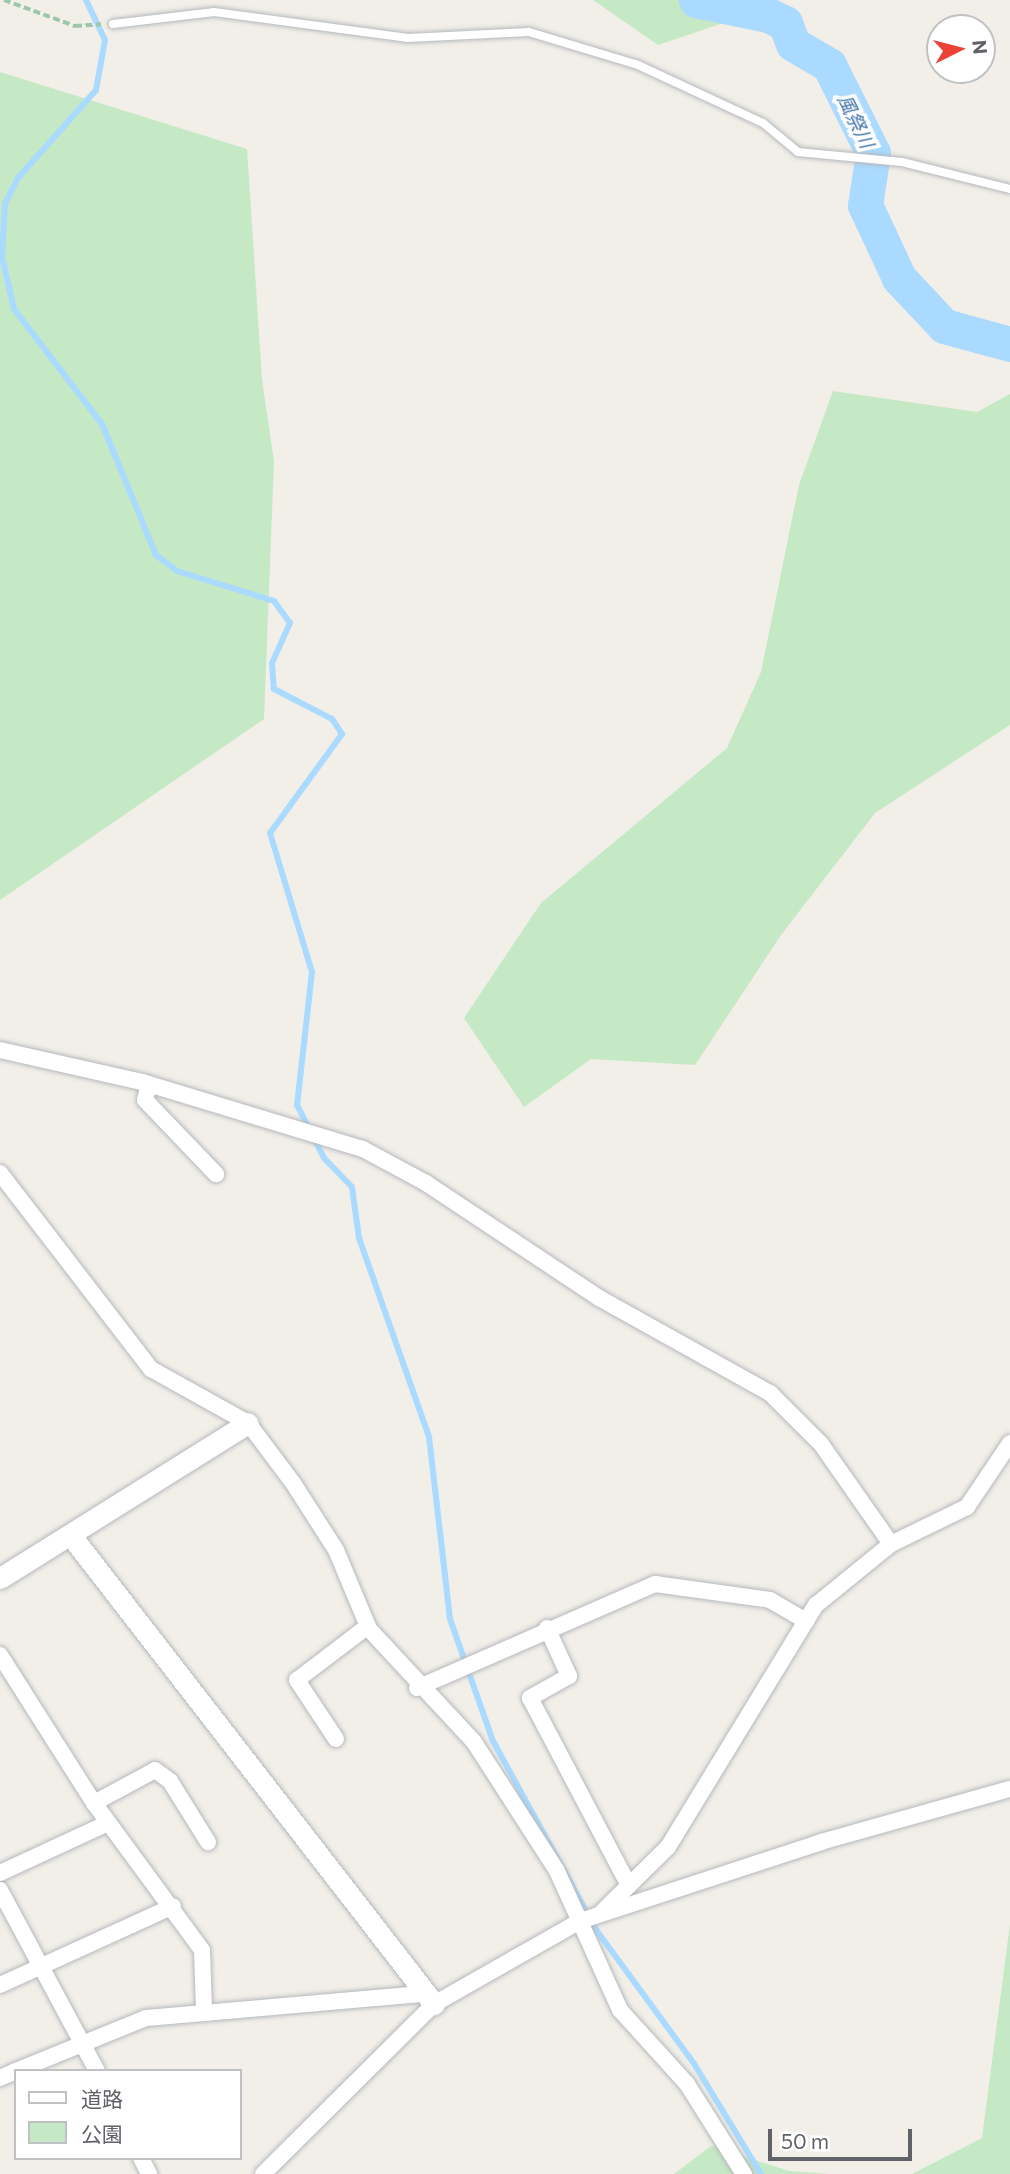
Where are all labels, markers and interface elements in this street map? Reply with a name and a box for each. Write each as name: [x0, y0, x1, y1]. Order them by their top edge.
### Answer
north arrow: [926, 14, 996, 84]
text: N: [968, 39, 993, 55]
water label: 風祭川: [833, 90, 879, 152]
legend: [14, 2069, 242, 2160]
text: 道路: [81, 2086, 123, 2111]
scale bar: [772, 2114, 916, 2158]
text: 公園: [81, 2121, 123, 2146]
text: 50 m: [781, 2128, 829, 2153]

